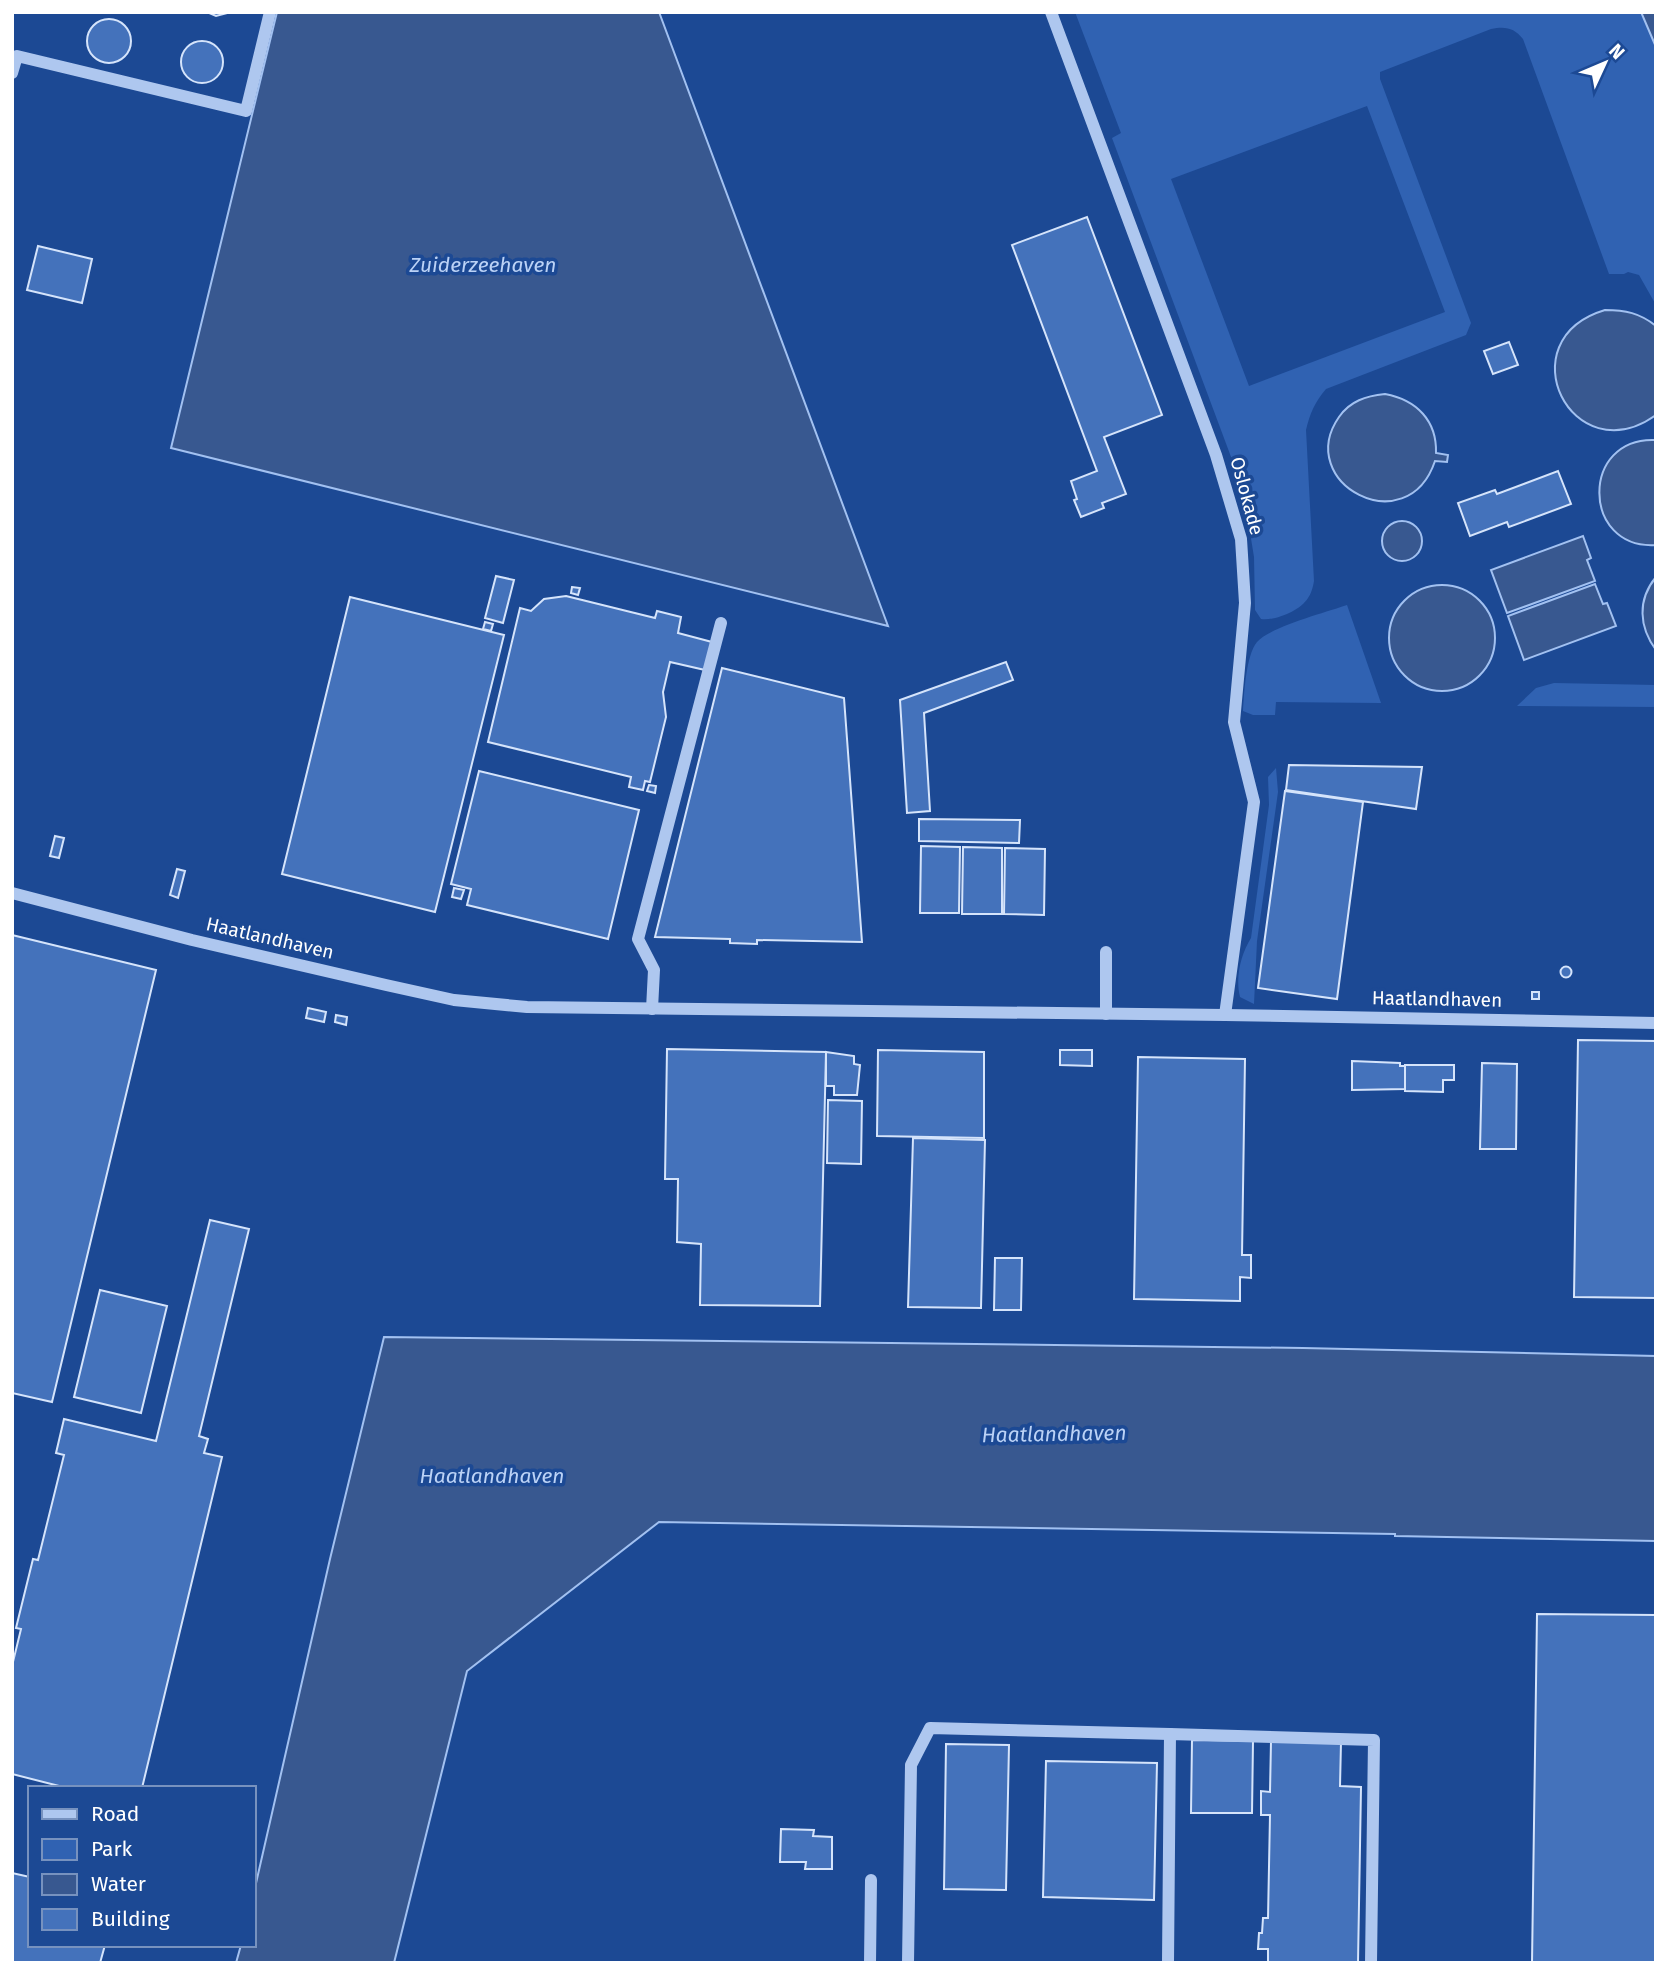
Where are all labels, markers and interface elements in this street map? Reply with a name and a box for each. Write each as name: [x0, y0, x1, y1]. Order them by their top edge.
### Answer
north arrow: [1570, 28, 1640, 98]
text: N: [1604, 39, 1630, 64]
water label: Zuiderzeehaven: [408, 252, 557, 278]
street label: Oslokade: [1226, 454, 1268, 538]
street label: Haatlandhaven: [204, 912, 336, 964]
street label: Haatlandhaven: [1372, 986, 1502, 1012]
water label: Haatlandhaven: [981, 1420, 1127, 1448]
water label: Haatlandhaven: [420, 1463, 564, 1489]
legend: [28, 1786, 256, 1947]
text: Road: [91, 1801, 139, 1827]
text: Park: [91, 1836, 133, 1862]
text: Water: [91, 1871, 146, 1897]
text: Building: [91, 1906, 170, 1932]

